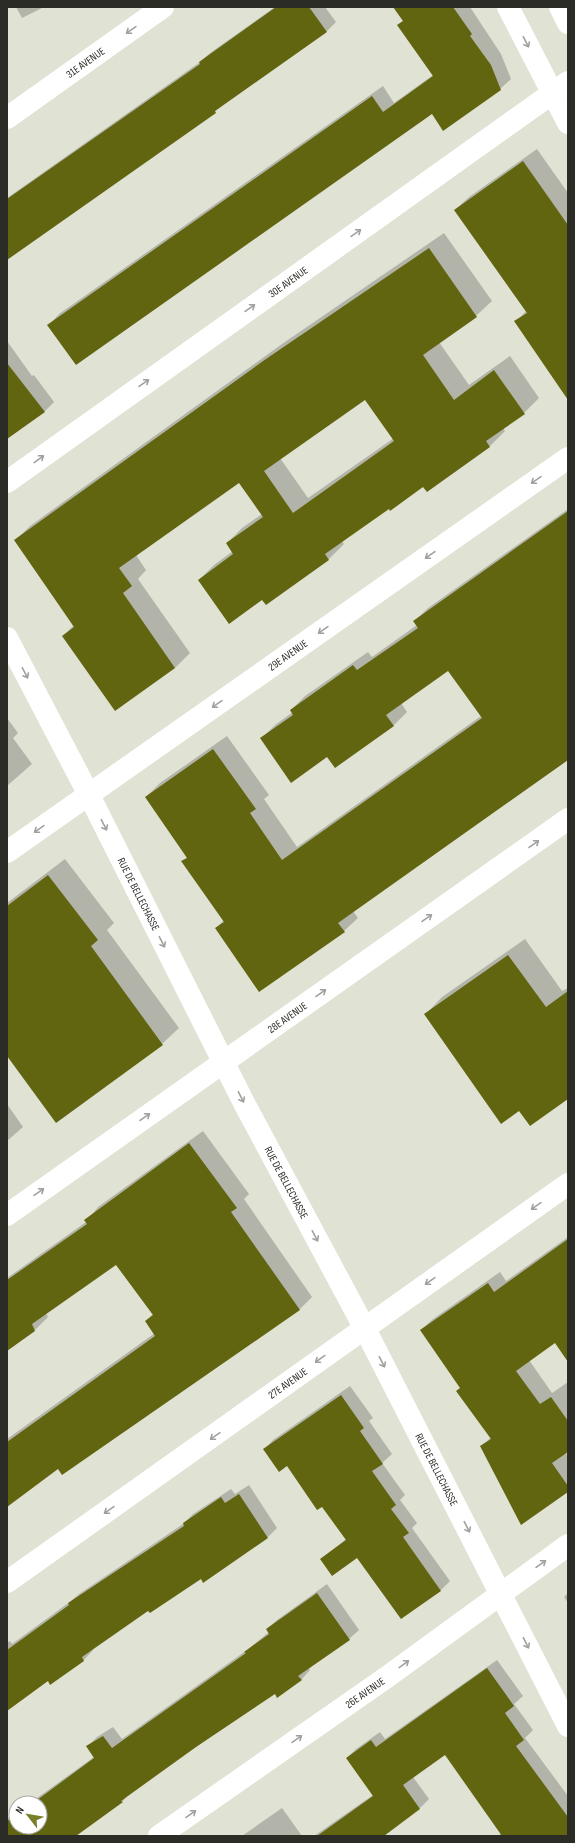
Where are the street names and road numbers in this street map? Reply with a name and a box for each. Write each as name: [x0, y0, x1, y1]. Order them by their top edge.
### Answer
street label: 31E AVENUE: [64, 45, 107, 81]
street label: 30E AVENUE: [266, 264, 310, 301]
street label: 29E AVENUE: [266, 637, 310, 674]
street label: RUE DE BELLECHASSE: [115, 856, 162, 933]
street label: 28E AVENUE: [265, 999, 310, 1036]
street label: RUE DE BELLECHASSE: [261, 1144, 311, 1221]
street label: 27E AVENUE: [266, 1365, 310, 1402]
street label: RUE DE BELLECHASSE: [412, 1431, 460, 1508]
street label: 26E AVENUE: [343, 1675, 387, 1711]

